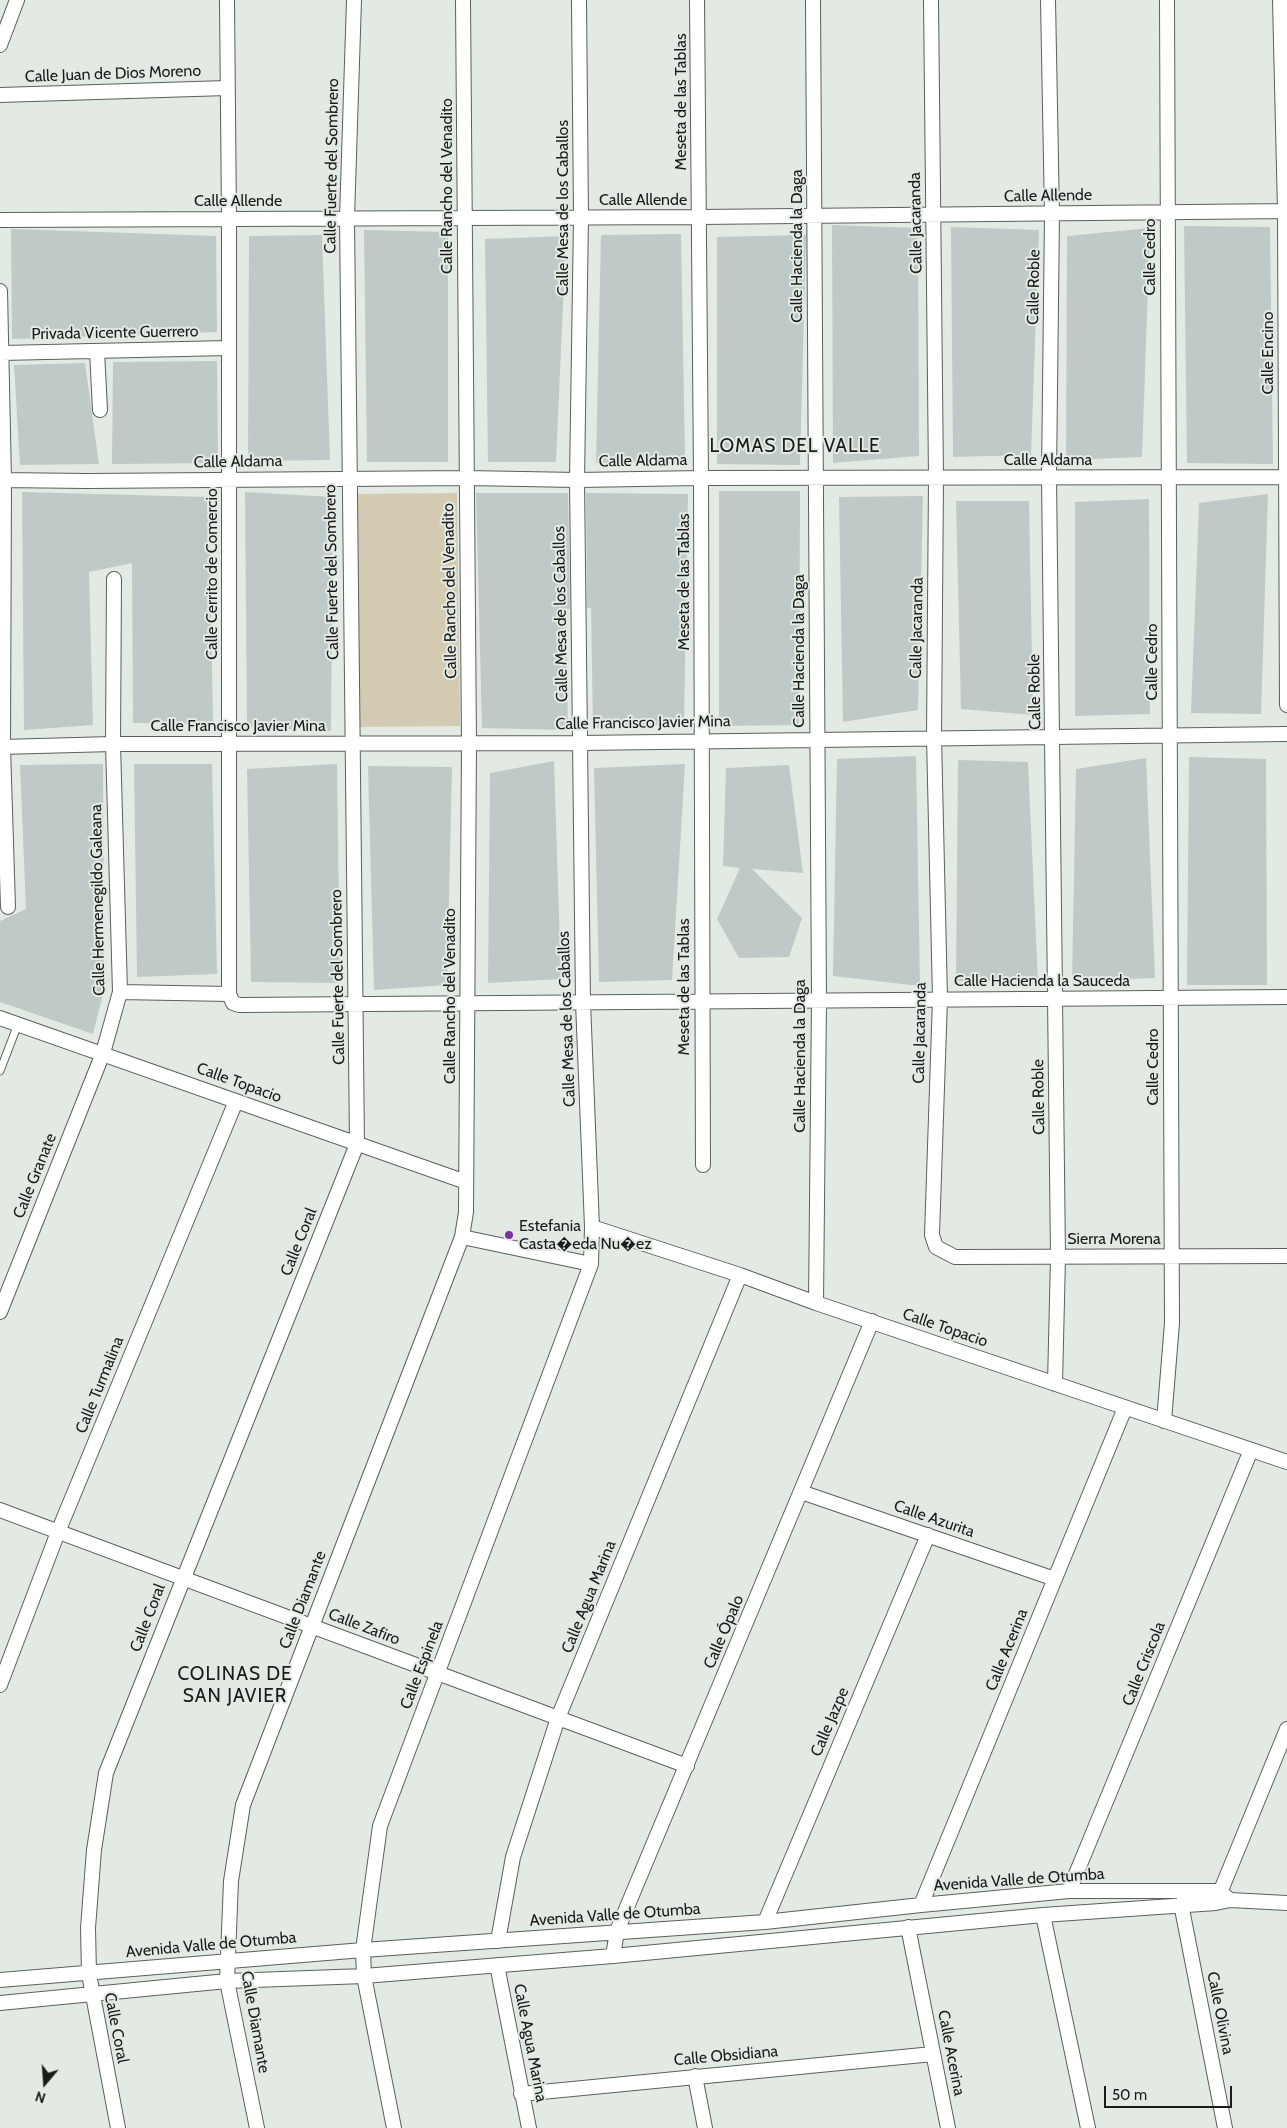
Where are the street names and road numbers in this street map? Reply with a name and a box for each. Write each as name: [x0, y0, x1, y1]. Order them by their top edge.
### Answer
street label: Meseta de las Tablas: [671, 33, 691, 171]
street label: Calle Juan de Dios Moreno: [25, 61, 201, 87]
street label: Calle Fuerte del Sombrero: [321, 78, 343, 254]
street label: Calle Rancho del Venadito: [437, 98, 457, 274]
street label: Calle Mesa de los Caballos: [553, 120, 573, 296]
street label: Calle Hacienda la Daga: [787, 169, 807, 323]
street label: Calle Jacaranda: [906, 172, 926, 274]
street label: Calle Allende: [1004, 186, 1092, 206]
street label: Calle Allende: [599, 190, 687, 210]
street label: Calle Allende: [194, 191, 282, 211]
street label: Calle Cedro: [1140, 218, 1160, 296]
street label: Calle Roble: [1024, 249, 1044, 325]
street label: Calle Encino: [1258, 312, 1278, 394]
street label: Privada Vicente Guerrero: [31, 322, 199, 344]
street label: Calle Aldama: [1004, 450, 1092, 470]
street label: Calle Aldama: [599, 451, 687, 471]
street label: Calle Aldama: [194, 452, 282, 472]
street label: Calle Fuerte del Sombrero: [321, 484, 343, 660]
street label: Calle Cerrito de Comercio: [202, 488, 222, 660]
street label: Calle Rancho del Venadito: [439, 503, 461, 679]
street label: Meseta de las Tablas: [674, 513, 694, 651]
street label: Calle Mesa de los Caballos: [550, 526, 572, 702]
street label: Calle Hacienda la Daga: [789, 574, 809, 728]
street label: Calle Jacaranda: [907, 577, 927, 679]
street label: Calle Cedro: [1142, 623, 1162, 701]
street label: Calle Roble: [1025, 654, 1045, 730]
street label: Calle Francisco Javier Mina: [555, 712, 731, 734]
street label: Calle Francisco Javier Mina: [150, 716, 326, 736]
street label: Calle Hermenegildo Galeana: [87, 804, 109, 996]
street label: Calle Fuerte del Sombrero: [327, 889, 349, 1065]
street label: Calle Rancho del Venadito: [440, 908, 460, 1084]
street label: Meseta de las Tablas: [674, 918, 694, 1056]
street label: Calle Mesa de los Caballos: [554, 931, 580, 1107]
street label: Calle Hacienda la Sauceda: [954, 971, 1130, 991]
street label: Calle Hacienda la Daga: [790, 979, 810, 1133]
street label: Calle Jacaranda: [910, 982, 930, 1084]
street label: Calle Cedro: [1143, 1028, 1163, 1106]
street label: Calle Topacio: [194, 1059, 284, 1107]
street label: Calle Roble: [1029, 1059, 1049, 1135]
street label: Calle Granate: [9, 1131, 61, 1221]
street label: Calle Coral: [277, 1205, 321, 1279]
street label: Sierra Morena: [1067, 1229, 1161, 1249]
street label: Calle Topacio: [900, 1304, 990, 1352]
street label: Calle Turmalina: [72, 1334, 128, 1436]
street label: Calle Azurita: [891, 1496, 977, 1542]
street label: Calle Agua Marina: [558, 1538, 620, 1656]
street label: Calle Diamante: [276, 1548, 330, 1652]
street label: Calle Coral: [126, 1581, 170, 1655]
street label: Calle Ópalo: [700, 1592, 748, 1672]
street label: Calle Zafiro: [325, 1605, 403, 1649]
street label: Calle Acerina: [982, 1606, 1032, 1694]
street label: Calle Espinela: [396, 1618, 448, 1712]
street label: Calle Criscola: [1118, 1619, 1170, 1709]
street label: Calle Jazpe: [807, 1685, 853, 1759]
street label: Avenida Valle de Otumba: [933, 1864, 1105, 1896]
street label: Avenida Valle de Otumba: [529, 1899, 701, 1931]
street label: Avenida Valle de Otumba: [125, 1928, 297, 1962]
street label: Calle Diamante: [237, 1969, 273, 2075]
street label: Calle Olivina: [1203, 1970, 1237, 2056]
street label: Calle Agua Marina: [509, 1982, 551, 2104]
street label: Calle Coral: [100, 1991, 132, 2065]
street label: Calle Acerina: [933, 2009, 969, 2097]
street label: Calle Obsidiana: [673, 2042, 779, 2070]

